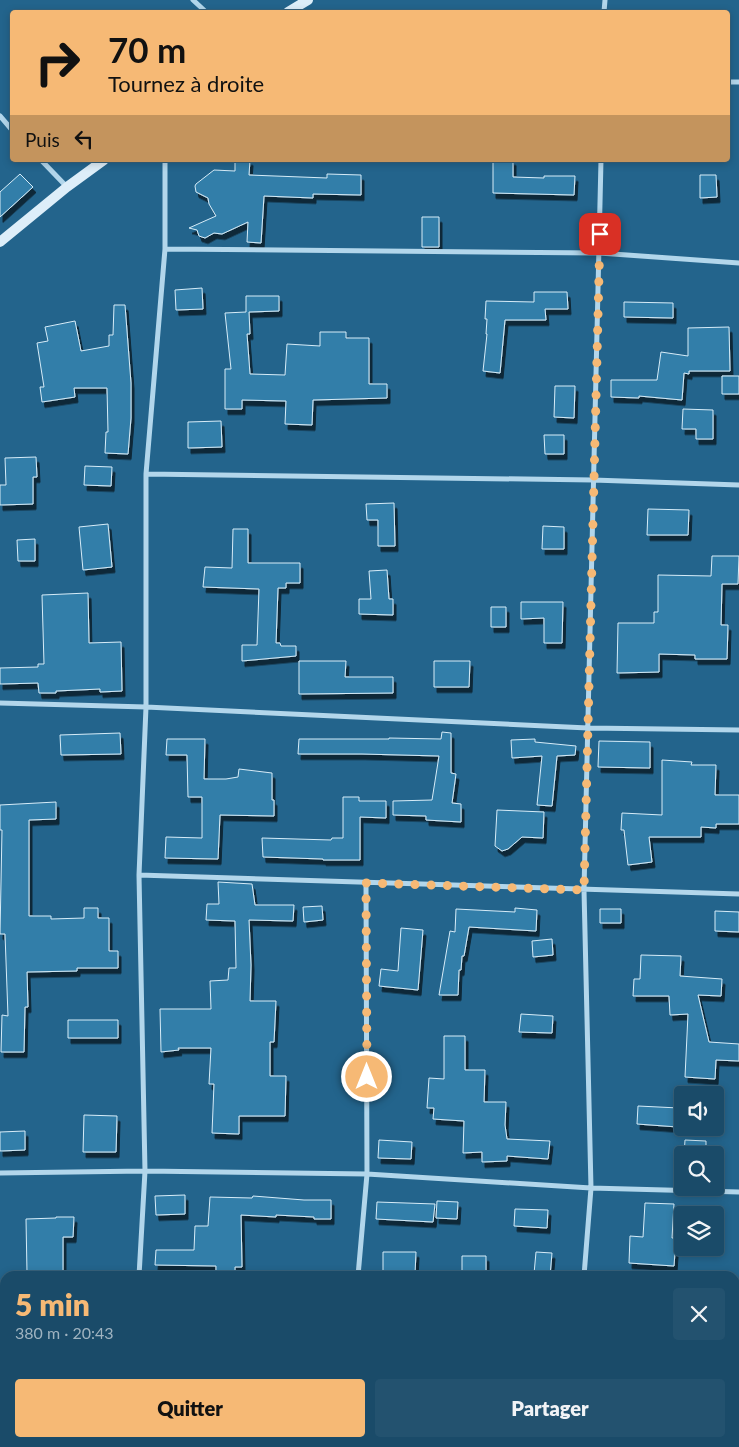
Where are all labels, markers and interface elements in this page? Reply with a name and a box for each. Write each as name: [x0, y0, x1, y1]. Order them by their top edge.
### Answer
text: 70 m: [108, 28, 186, 70]
icon: right: [25, 30, 90, 95]
text: Tournez à droite: [108, 70, 264, 97]
icon: left: [70, 125, 98, 153]
text: Puis: [25, 128, 60, 151]
pin: [579, 213, 621, 255]
icon: arrive: [586, 220, 614, 248]
position arrow: [340, 1050, 392, 1102]
map controls: [674, 1086, 724, 1256]
button: sound: [674, 1086, 724, 1136]
button: search: [674, 1146, 724, 1196]
button: layers: [674, 1206, 724, 1256]
text: 5 min: [15, 1286, 90, 1322]
button: close: [673, 1288, 725, 1340]
text: 380 m · 20:43: [15, 1323, 114, 1342]
button: Quitter: [15, 1379, 365, 1437]
button: Partager: [375, 1379, 725, 1437]

